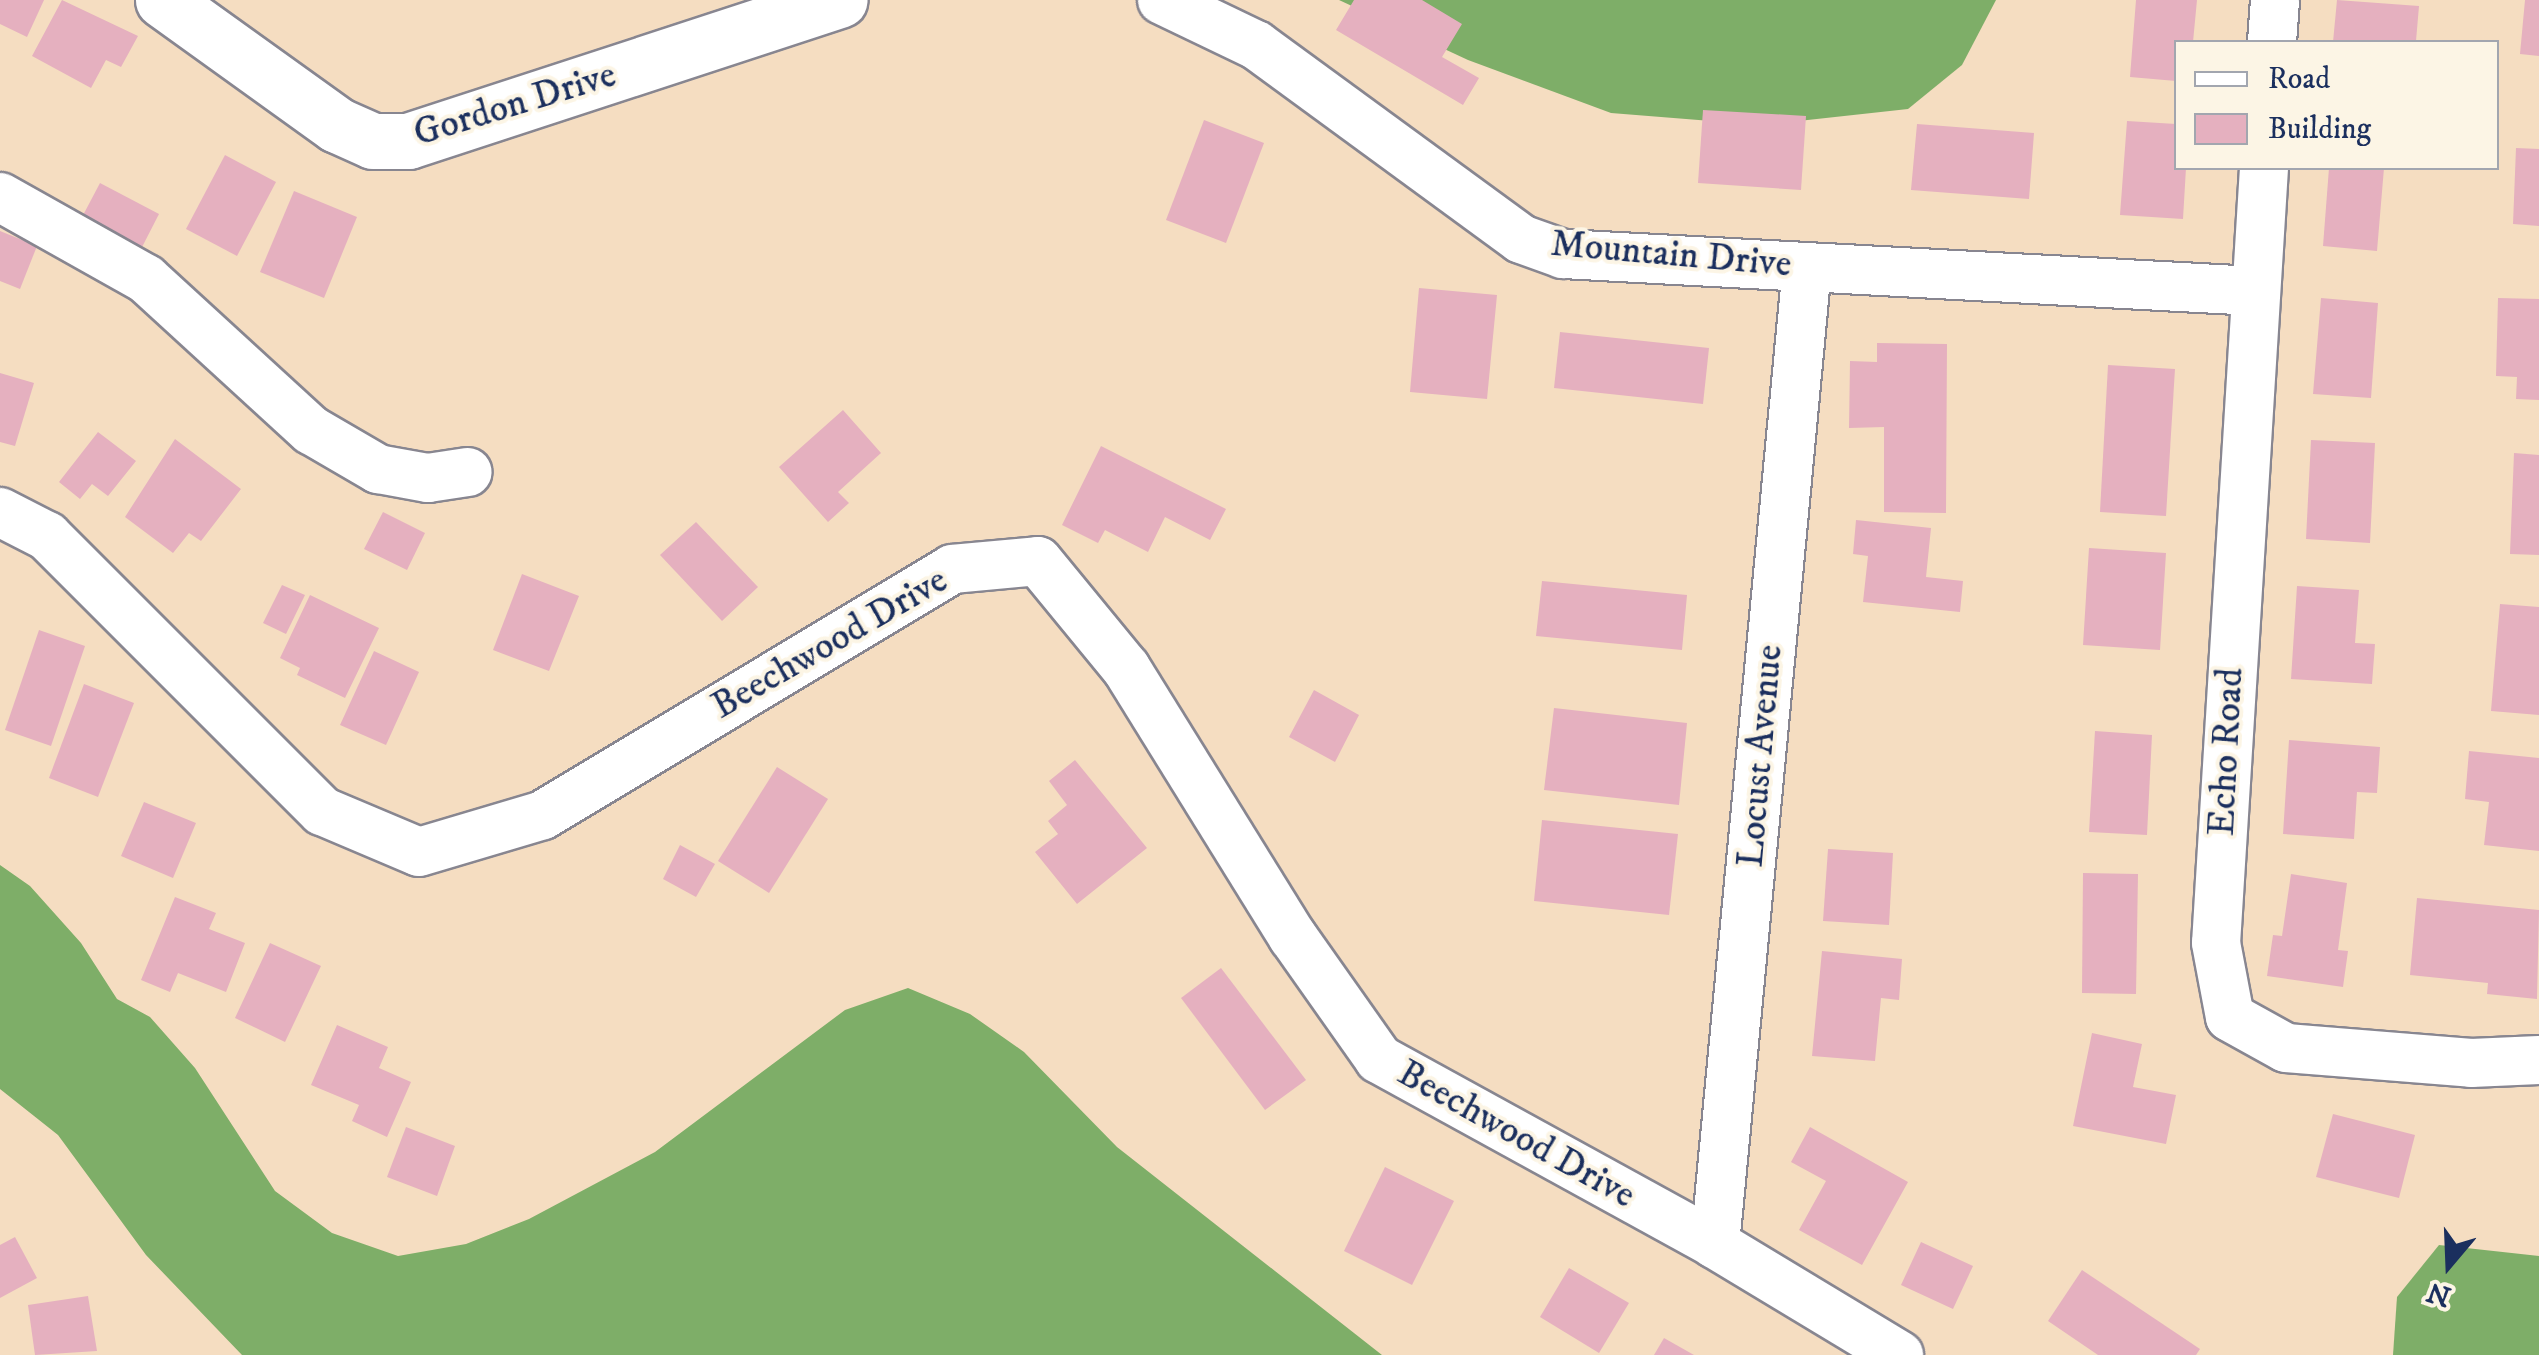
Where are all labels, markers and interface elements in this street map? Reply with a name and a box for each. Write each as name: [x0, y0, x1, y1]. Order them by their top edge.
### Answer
legend: [2174, 40, 2499, 170]
street label: Gordon Drive: [408, 53, 622, 157]
text: Road: [2268, 61, 2330, 98]
text: Building: [2268, 111, 2371, 148]
street label: Mountain Drive: [1549, 222, 1793, 288]
street label: Beechwood Drive: [704, 558, 956, 730]
street label: Locust Avenue: [1729, 643, 1793, 869]
street label: Echo Road: [2200, 667, 2254, 837]
street label: Beechwood Drive: [1389, 1051, 1643, 1219]
north arrow: [2399, 1215, 2499, 1315]
text: N: [2423, 1274, 2456, 1314]

